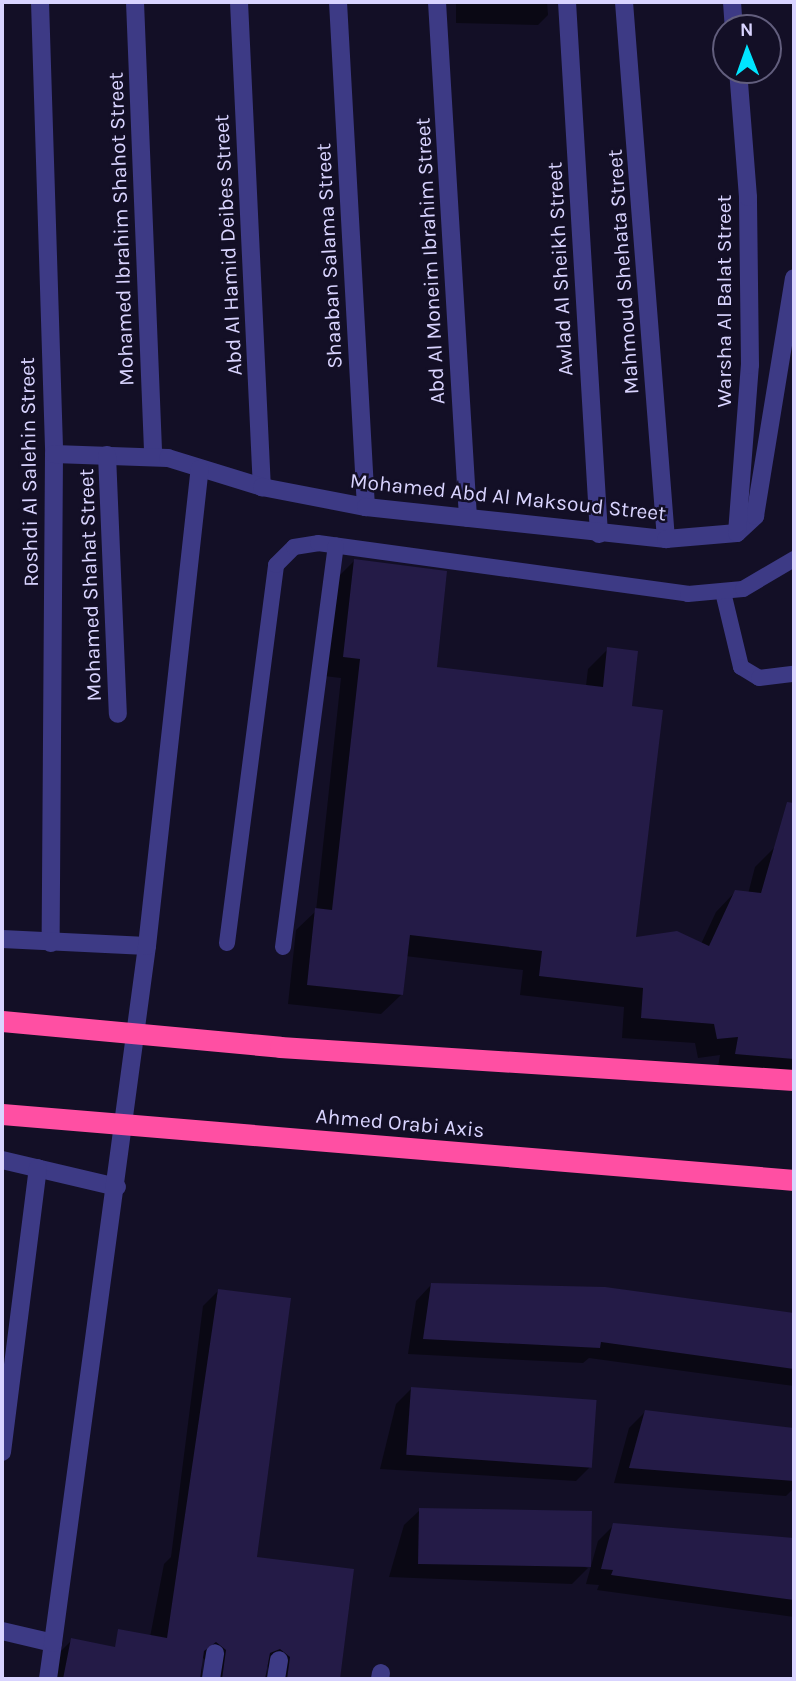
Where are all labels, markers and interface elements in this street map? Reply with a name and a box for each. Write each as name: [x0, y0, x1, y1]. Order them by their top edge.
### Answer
north arrow: [712, 14, 782, 84]
text: N: [740, 19, 754, 41]
street label: Mohamed Ibrahim Shahot Street: [103, 72, 139, 386]
street label: Abd Al Hamid Deibes Street: [209, 114, 247, 376]
street label: Abd Al Moneim Ibrahim Street: [410, 117, 450, 405]
street label: Shaaban Salama Street: [311, 143, 347, 369]
street label: Mahmoud Shehata Street: [602, 149, 644, 395]
street label: Awlad Al Sheikh Street: [542, 161, 578, 377]
street label: Warsha Al Balat Street: [711, 194, 737, 408]
street label: Roshdi Al Salehin Street: [14, 357, 44, 587]
street label: Mohamed Shahat Street: [73, 468, 107, 702]
street label: Mohamed Abd Al Maksoud Street: [349, 468, 667, 526]
street label: Ahmed Orabi Axis: [315, 1103, 485, 1143]

